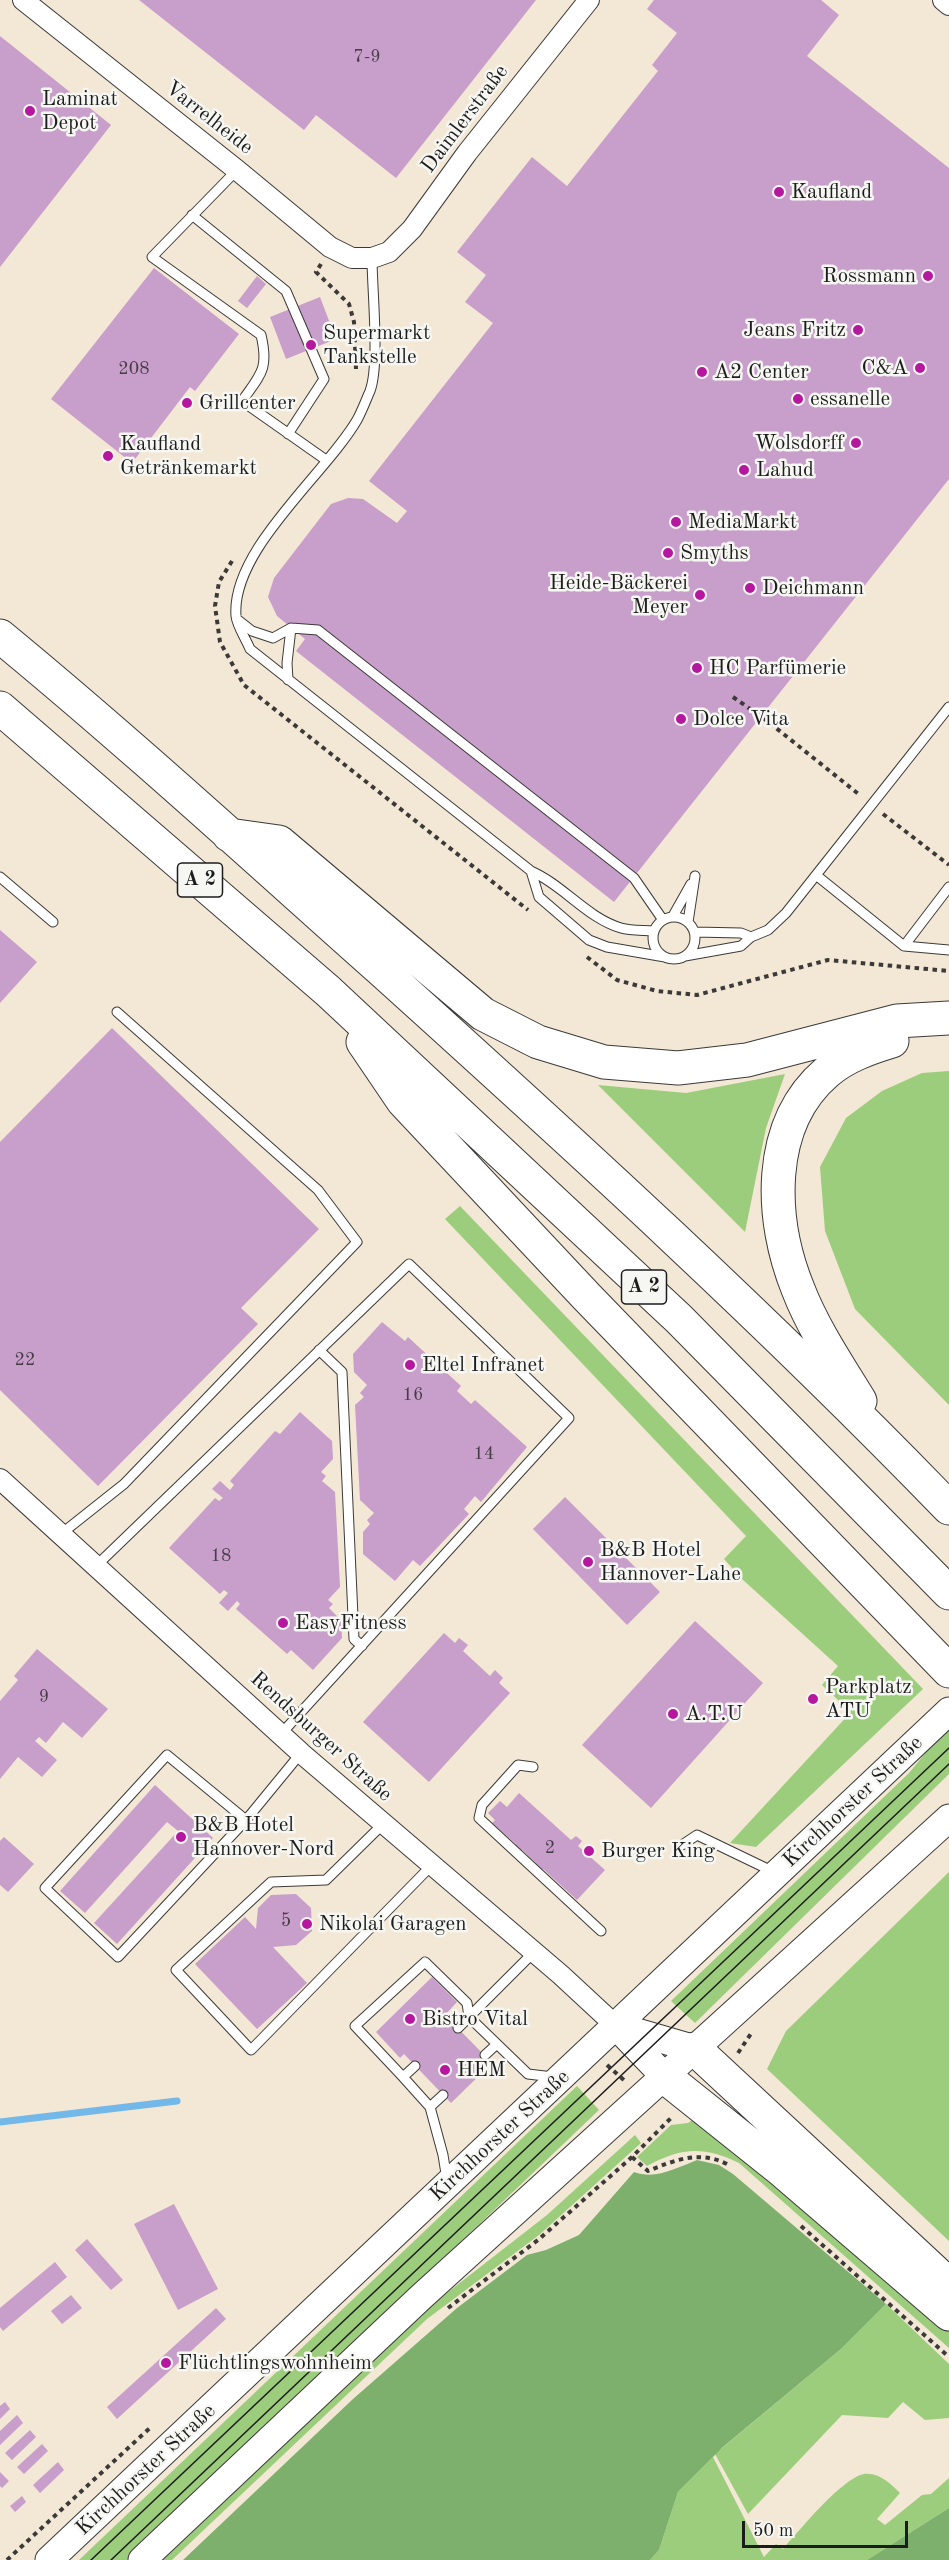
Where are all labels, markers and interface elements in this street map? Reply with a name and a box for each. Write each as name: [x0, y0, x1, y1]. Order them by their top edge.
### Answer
house number: 7-9: [353, 46, 381, 68]
street label: Daimlerstraße: [416, 60, 514, 178]
street label: Varrelheide: [160, 76, 258, 160]
place label: Laminat Depot: [42, 86, 118, 136]
marker: Laminat Depot: [23, 104, 37, 118]
place label: Kaufland: [791, 179, 872, 205]
marker: Kaufland: [772, 185, 786, 199]
place label: Rossmann: [823, 263, 916, 289]
marker: Rossmann: [921, 269, 935, 283]
place label: Jeans Fritz: [743, 317, 846, 343]
place label: Supermarkt Tankstelle: [323, 320, 430, 370]
marker: Jeans Fritz: [851, 323, 865, 337]
marker: Supermarkt Tankstelle: [304, 338, 318, 352]
place label: C&A: [861, 355, 908, 381]
house number: 208: [118, 358, 150, 380]
place label: A2 Center: [714, 359, 809, 385]
marker: C&A: [913, 361, 927, 375]
marker: A2 Center: [695, 365, 709, 379]
place label: essanelle: [810, 386, 890, 412]
place label: Grillcenter: [199, 390, 296, 416]
marker: essanelle: [791, 392, 805, 406]
marker: Grillcenter: [180, 396, 194, 410]
place label: Wolsdorff: [755, 430, 844, 456]
place label: Kaufland Getränkemarkt: [120, 431, 257, 481]
marker: Wolsdorff: [849, 436, 863, 450]
marker: Kaufland Getränkemarkt: [101, 449, 115, 463]
place label: Lahud: [756, 457, 814, 483]
marker: Lahud: [737, 463, 751, 477]
place label: MediaMarkt: [688, 509, 797, 535]
marker: MediaMarkt: [669, 515, 683, 529]
place label: Smyths: [680, 540, 749, 566]
marker: Smyths: [661, 546, 675, 560]
place label: Heide-Bäckerei Meyer: [549, 570, 688, 620]
place label: Deichmann: [762, 575, 864, 601]
marker: Deichmann: [743, 581, 757, 595]
marker: Heide-Bäckerei Meyer: [693, 588, 707, 602]
place label: HC Parfümerie: [709, 655, 846, 681]
marker: HC Parfümerie: [690, 661, 704, 675]
place label: Dolce Vita: [693, 706, 789, 732]
marker: Dolce Vita: [674, 712, 688, 726]
road number: A 2: [178, 863, 222, 897]
road number: A 2: [622, 1270, 666, 1304]
house number: 22: [15, 1349, 35, 1371]
place label: Eltel Infranet: [422, 1352, 545, 1378]
marker: Eltel Infranet: [403, 1358, 417, 1372]
house number: 16: [403, 1384, 423, 1406]
house number: 14: [474, 1443, 494, 1465]
place label: B&B Hotel Hannover-Lahe: [600, 1537, 741, 1587]
house number: 18: [211, 1545, 231, 1567]
marker: B&B Hotel Hannover-Lahe: [581, 1555, 595, 1569]
place label: EasyFitness: [295, 1610, 407, 1636]
marker: EasyFitness: [276, 1616, 290, 1630]
street label: Rendsburger Straße: [245, 1667, 397, 1807]
place label: Parkplatz ATU: [825, 1674, 912, 1724]
house number: 9: [39, 1686, 49, 1708]
marker: Parkplatz ATU: [806, 1692, 820, 1706]
place label: A.T.U: [685, 1701, 743, 1727]
marker: A.T.U: [666, 1707, 680, 1721]
street label: Kirchhorster Straße: [778, 1731, 928, 1873]
place label: B&B Hotel Hannover-Nord: [193, 1812, 334, 1862]
marker: B&B Hotel Hannover-Nord: [174, 1830, 188, 1844]
house number: 2: [545, 1837, 555, 1859]
place label: Burger King: [601, 1838, 715, 1864]
marker: Burger King: [582, 1844, 596, 1858]
house number: 5: [281, 1910, 291, 1932]
place label: Nikolai Garagen: [319, 1911, 467, 1937]
marker: Nikolai Garagen: [300, 1917, 314, 1931]
place label: Bistro Vital: [422, 2006, 528, 2032]
marker: Bistro Vital: [403, 2012, 417, 2026]
place label: HEM: [457, 2057, 506, 2083]
marker: HEM: [438, 2063, 452, 2077]
street label: Kirchhorster Straße: [425, 2065, 575, 2207]
place label: Flüchtlingswohnheim: [178, 2350, 372, 2376]
marker: Flüchtlingswohnheim: [159, 2356, 173, 2370]
street label: Kirchhorster Straße: [71, 2399, 221, 2541]
scale bar: [745, 2509, 912, 2547]
text: 50 m: [753, 2522, 793, 2540]

